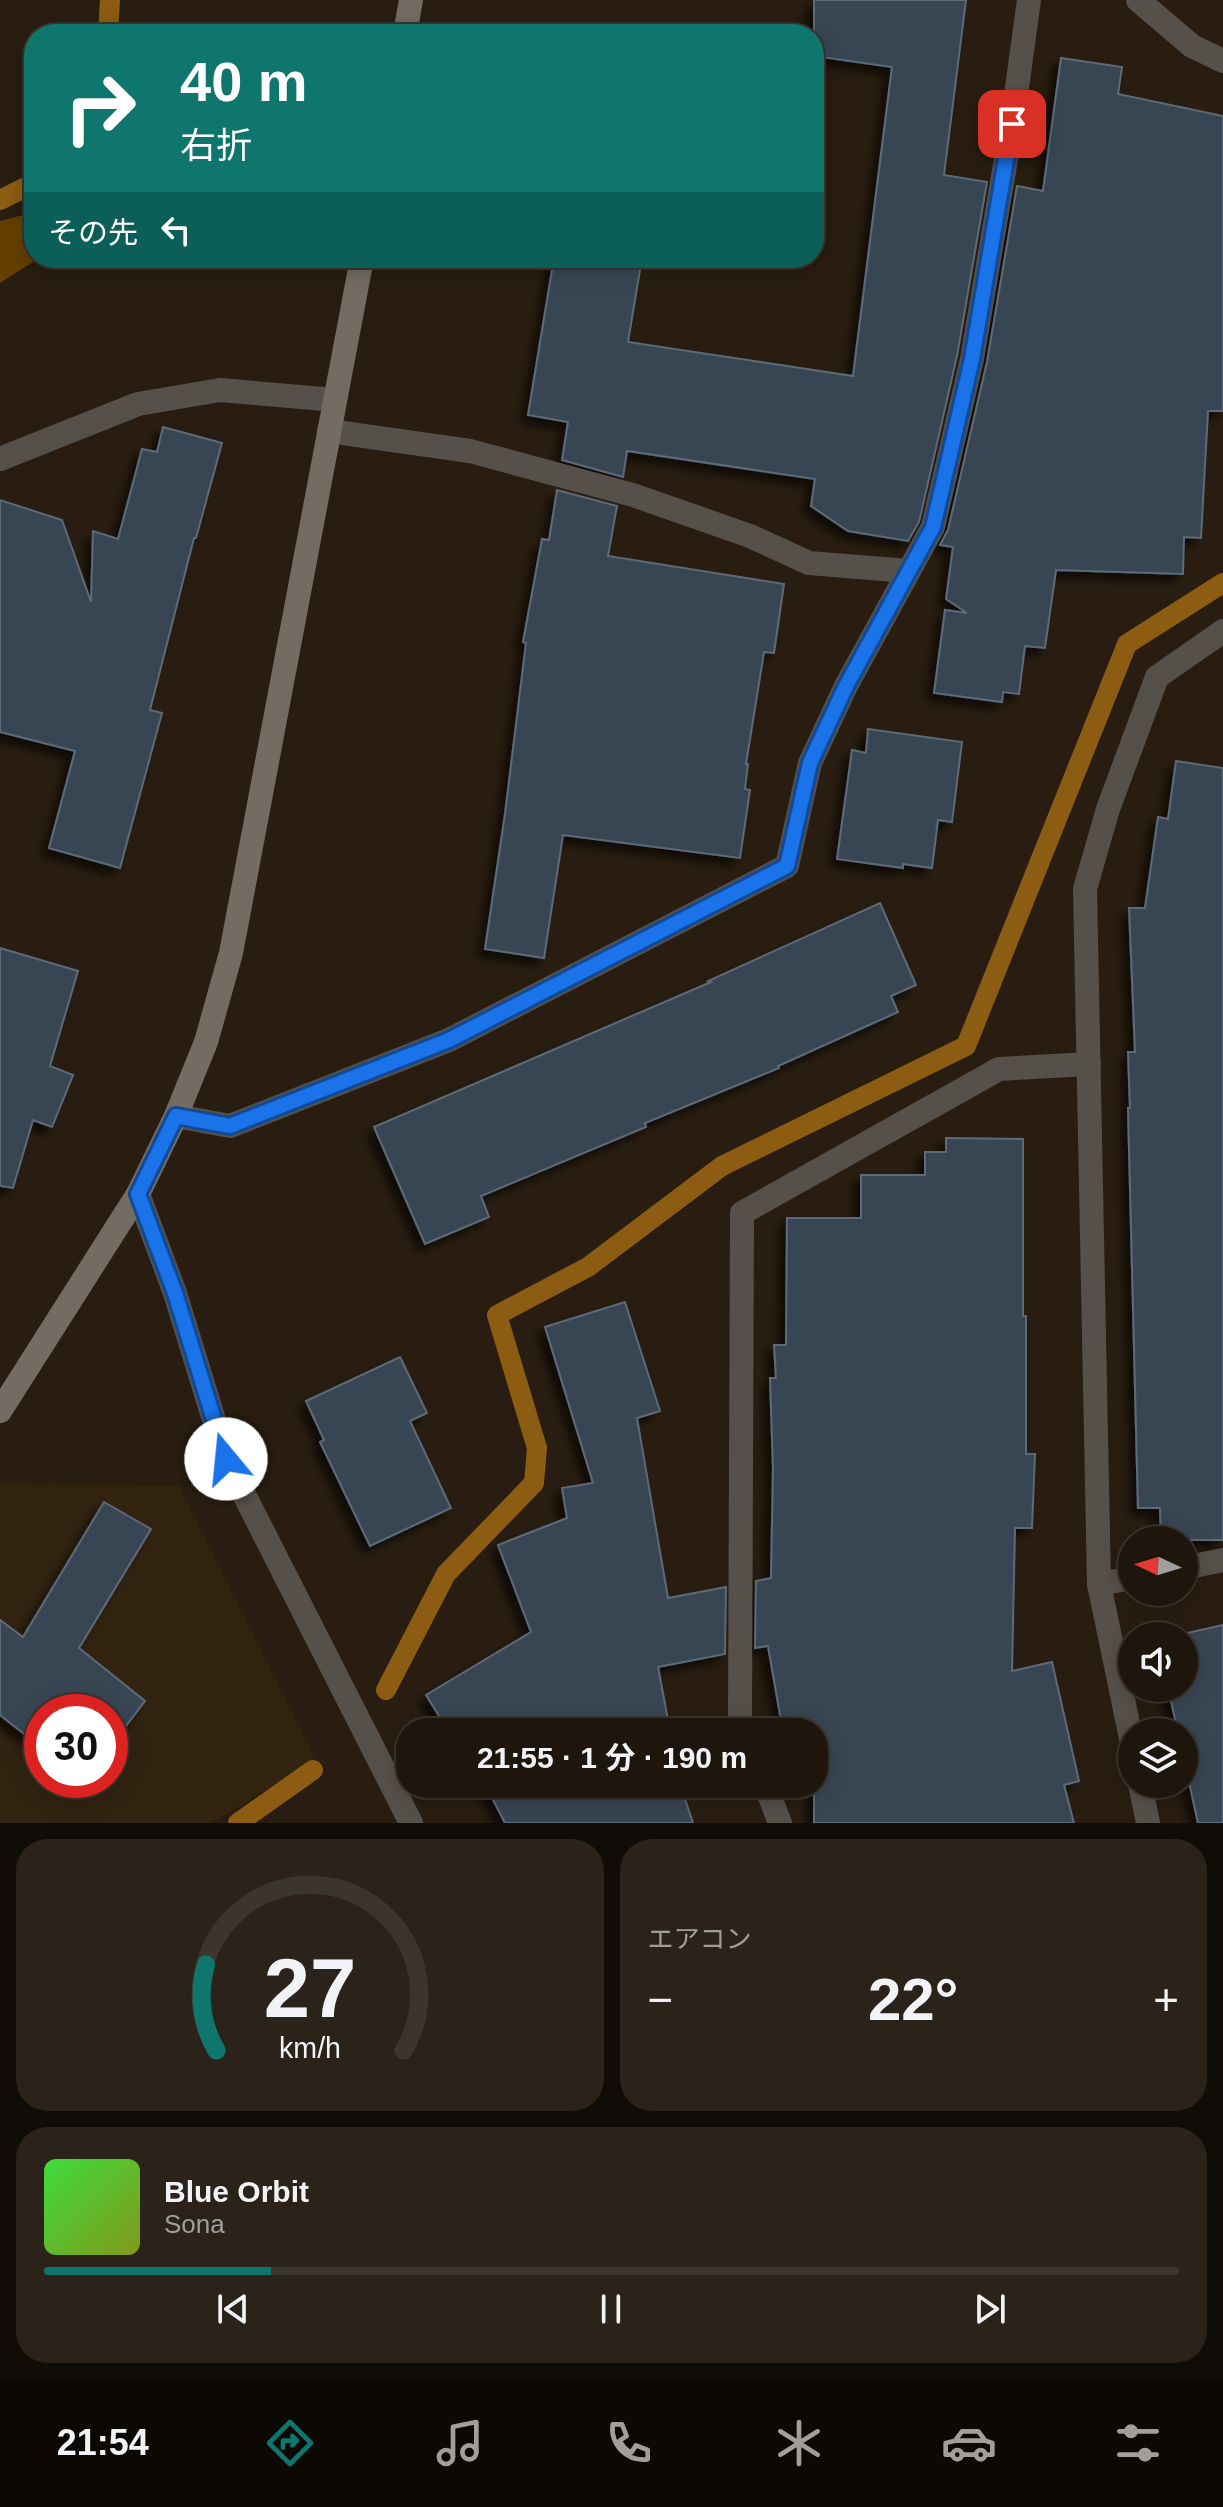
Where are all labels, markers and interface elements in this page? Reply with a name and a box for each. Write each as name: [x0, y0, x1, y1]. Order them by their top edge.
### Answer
text: 40 m: [180, 50, 308, 113]
icon: right: [48, 56, 152, 160]
pin: [978, 90, 1046, 158]
icon: arrive: [990, 102, 1034, 146]
text: 右折: [180, 125, 252, 166]
icon: left: [154, 208, 198, 252]
text: その先: [48, 216, 138, 249]
position arrow: [184, 1417, 268, 1501]
north arrow: [1118, 1526, 1198, 1606]
map controls: [1118, 1526, 1198, 1798]
button: sound: [1118, 1622, 1198, 1702]
speed limit sign: 30: [24, 1694, 128, 1798]
button: layers: [1118, 1718, 1198, 1798]
text: 21:55 · 1 分 · 190 m: [477, 1741, 747, 1774]
text: エアコン: [648, 1924, 752, 1954]
text: 27: [263, 1942, 356, 2035]
text: 22°: [868, 1966, 959, 2033]
text: −: [648, 1975, 673, 2024]
text: +: [1153, 1975, 1179, 2024]
text: km/h: [279, 2032, 341, 2064]
text: Blue Orbit: [164, 2175, 309, 2208]
text: Sona: [164, 2209, 225, 2239]
icon: previous: [211, 2287, 255, 2331]
icon: pause: [589, 2287, 633, 2331]
icon: next: [968, 2287, 1012, 2331]
icon: directions: [262, 2415, 318, 2471]
icon: music: [432, 2415, 488, 2471]
icon: phone: [601, 2415, 657, 2471]
icon: climate: [771, 2415, 827, 2471]
icon: car: [941, 2415, 997, 2471]
icon: filters: [1110, 2415, 1166, 2471]
text: 21:54: [57, 2422, 149, 2463]

